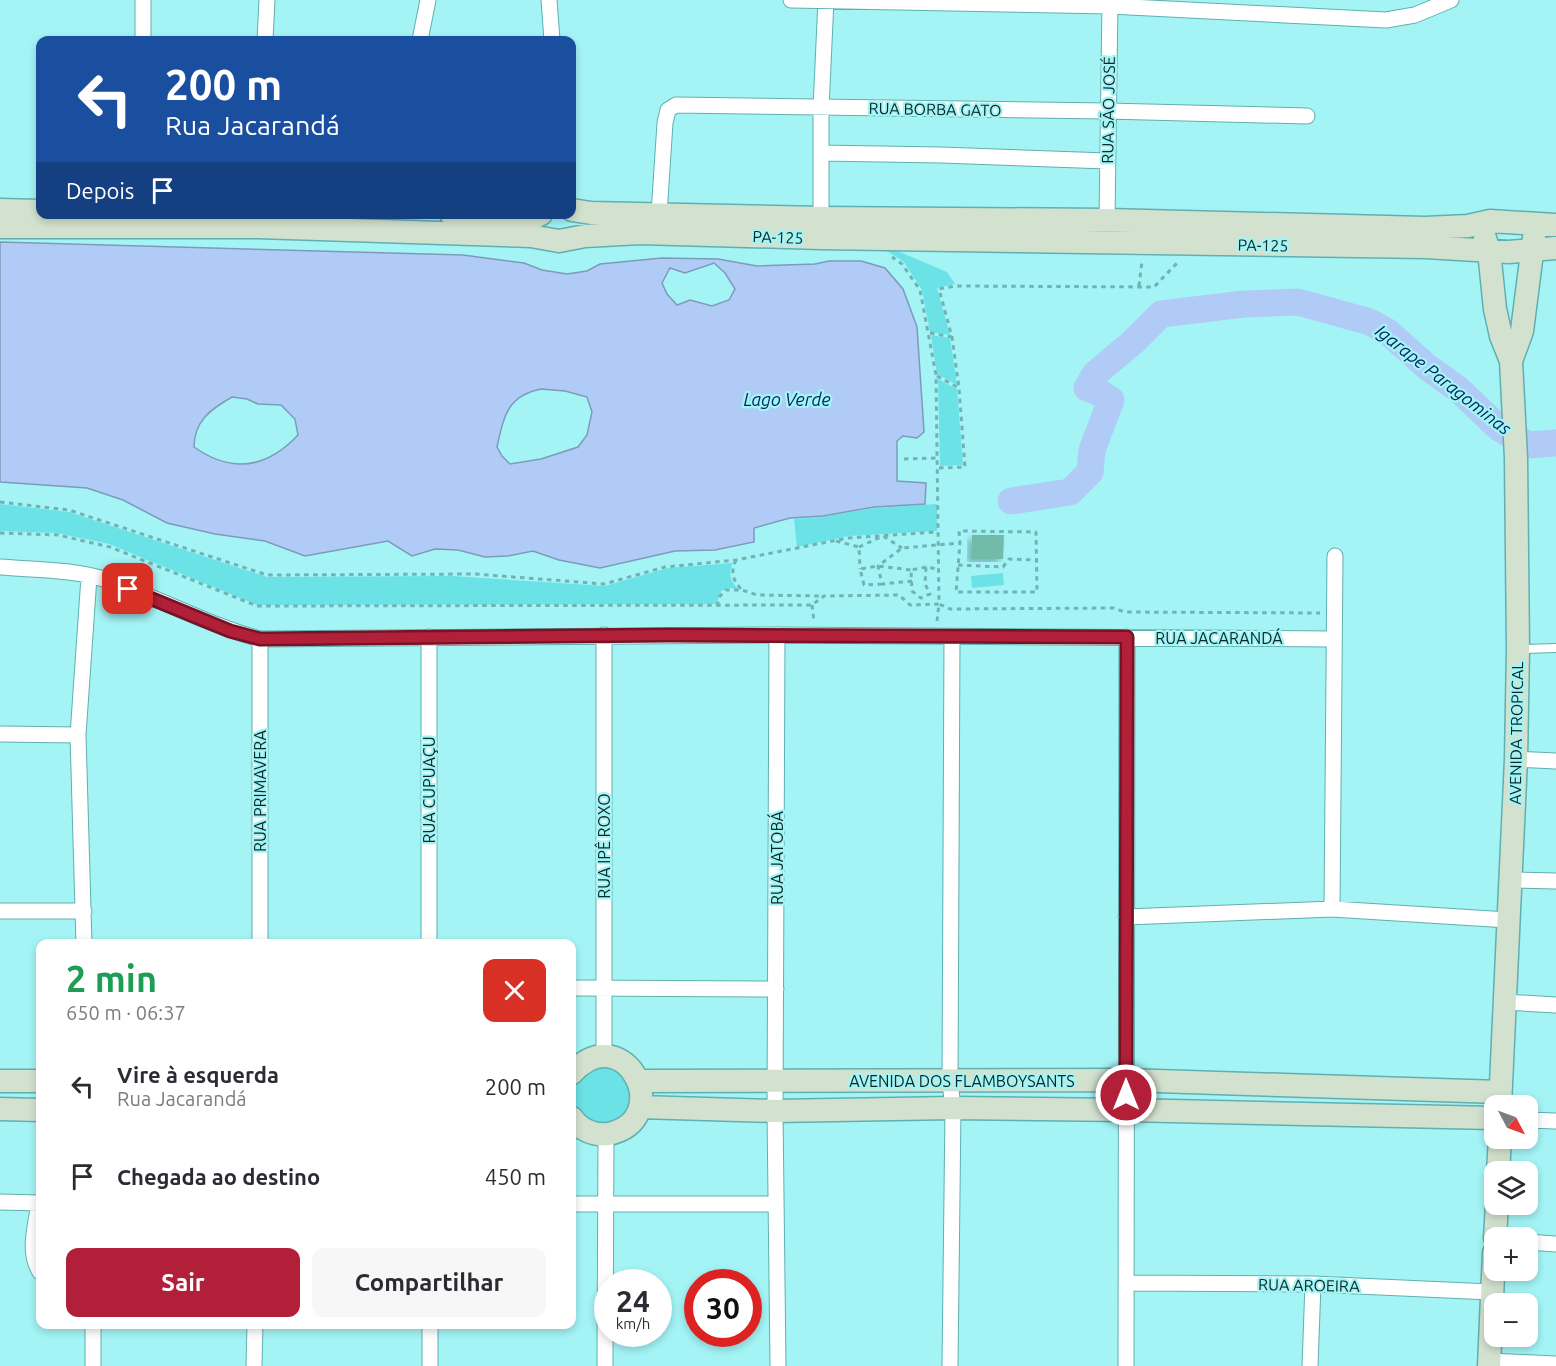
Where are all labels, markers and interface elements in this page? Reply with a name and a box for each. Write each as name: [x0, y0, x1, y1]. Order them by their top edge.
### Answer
street label: RUA SÃO JOSÉ: [1096, 56, 1118, 164]
icon: left: [66, 60, 144, 138]
text: 200 m: [165, 61, 282, 108]
street label: RUA BORBA GATO: [868, 99, 1002, 119]
text: Rua Jacarandá: [165, 110, 340, 140]
icon: arrive: [146, 174, 179, 207]
text: Depois: [66, 178, 134, 203]
street label: PA-125: [752, 227, 804, 247]
street label: PA-125: [1237, 236, 1289, 254]
water label: Igarape Paragominas: [1372, 320, 1516, 439]
water label: Lago Verde: [744, 389, 831, 409]
pin: [102, 563, 153, 614]
icon: arrive: [111, 572, 144, 605]
street label: RUA JACARANDÁ: [1155, 627, 1283, 647]
street label: AVENIDA TROPICAL: [1506, 661, 1526, 805]
street label: RUA PRIMAVERA: [251, 729, 269, 852]
street label: RUA CUPUAÇU: [420, 736, 438, 844]
street label: RUA IPÊ ROXO: [594, 793, 613, 899]
street label: RUA JATOBÁ: [766, 810, 786, 905]
text: 2 min: [66, 958, 157, 999]
button: close: [483, 959, 546, 1022]
text: 650 m · 06:37: [66, 1001, 186, 1024]
text: Vire à esquerda: [117, 1062, 279, 1087]
position arrow: [1094, 1063, 1158, 1127]
icon: left: [66, 1070, 99, 1103]
street label: AVENIDA DOS FLAMBOYSANTS: [849, 1072, 1075, 1090]
text: 200 m: [485, 1074, 546, 1099]
text: Rua Jacarandá: [117, 1087, 247, 1110]
north arrow: [1484, 1095, 1538, 1149]
map controls: [1484, 1095, 1538, 1347]
icon: arrive: [66, 1160, 99, 1193]
button: layers: [1484, 1161, 1538, 1215]
text: Chegada ao destino: [117, 1164, 320, 1189]
text: 450 m: [485, 1164, 546, 1189]
button: +: [1484, 1227, 1538, 1281]
button: Sair: [66, 1248, 300, 1317]
button: Compartilhar: [312, 1248, 546, 1317]
speed limit sign: 30: [684, 1269, 762, 1347]
street label: RUA AROEIRA: [1258, 1275, 1361, 1295]
text: 24: [616, 1284, 650, 1318]
button: −: [1484, 1293, 1538, 1347]
text: km/h: [616, 1315, 650, 1332]

